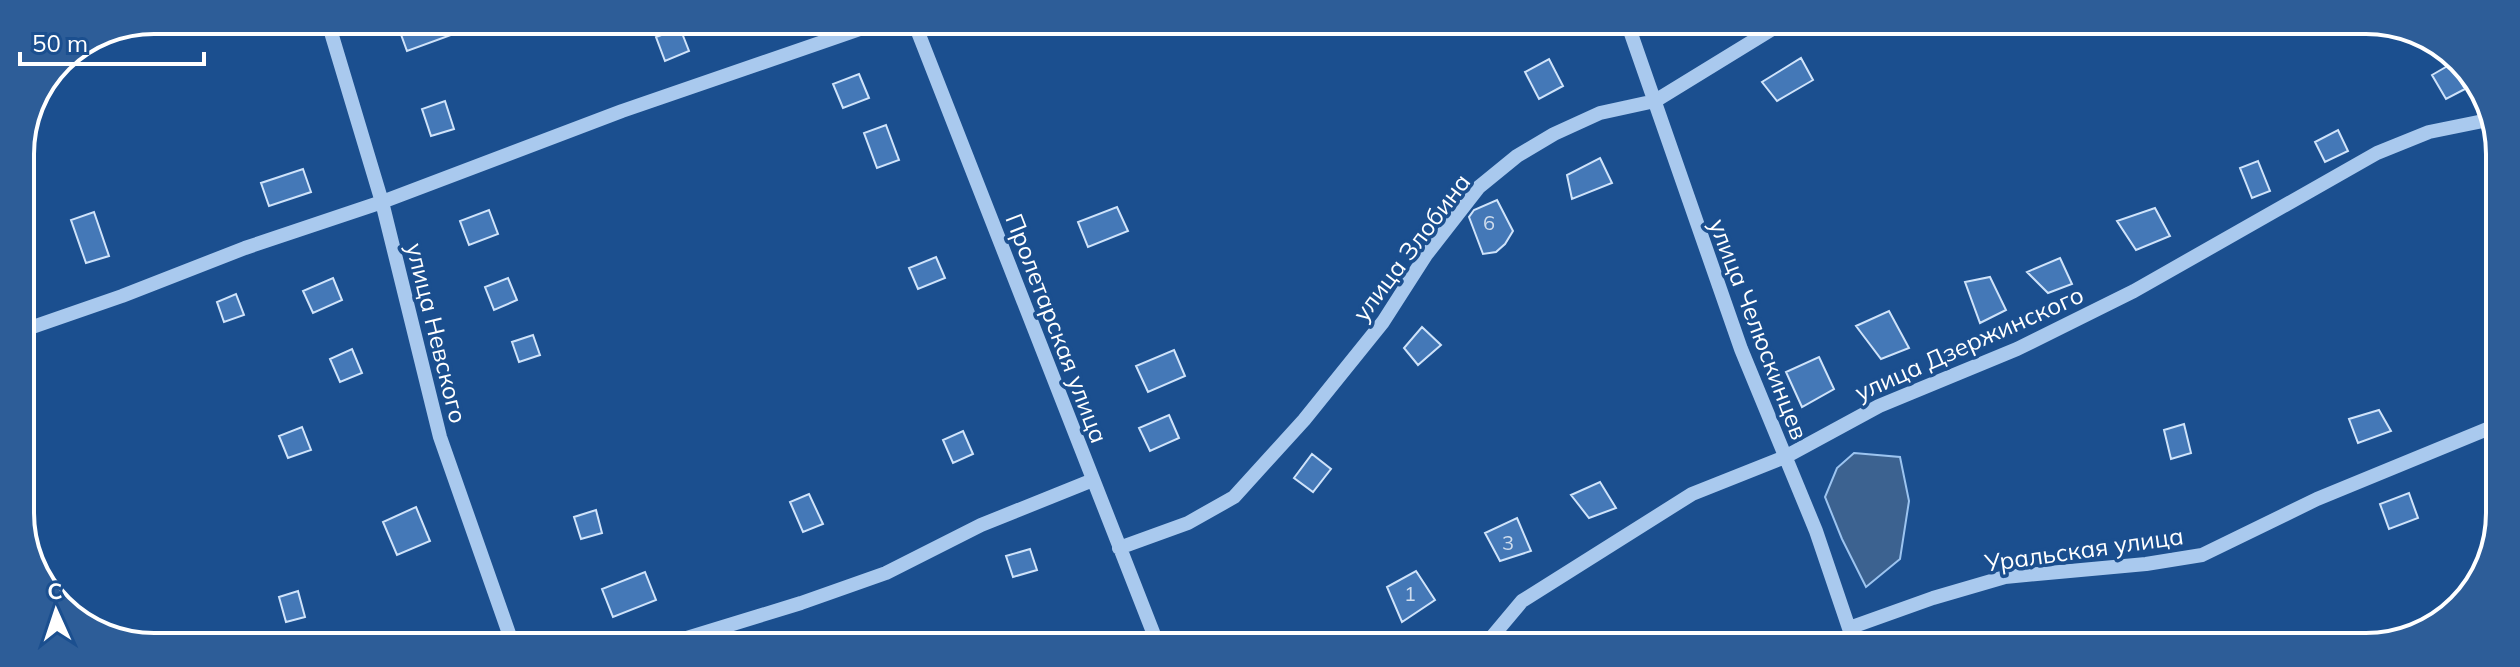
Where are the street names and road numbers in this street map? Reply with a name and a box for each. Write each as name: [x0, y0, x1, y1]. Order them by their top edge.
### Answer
street label: улица Злобина: [1346, 167, 1476, 327]
street label: Пролетарская улица: [999, 209, 1115, 447]
street label: улица Челюскинцев: [1703, 214, 1815, 444]
street label: улица Невского: [400, 240, 474, 426]
street label: улица Дзержинского: [1850, 279, 2088, 407]
street label: Уральская улица: [1982, 520, 2185, 578]

